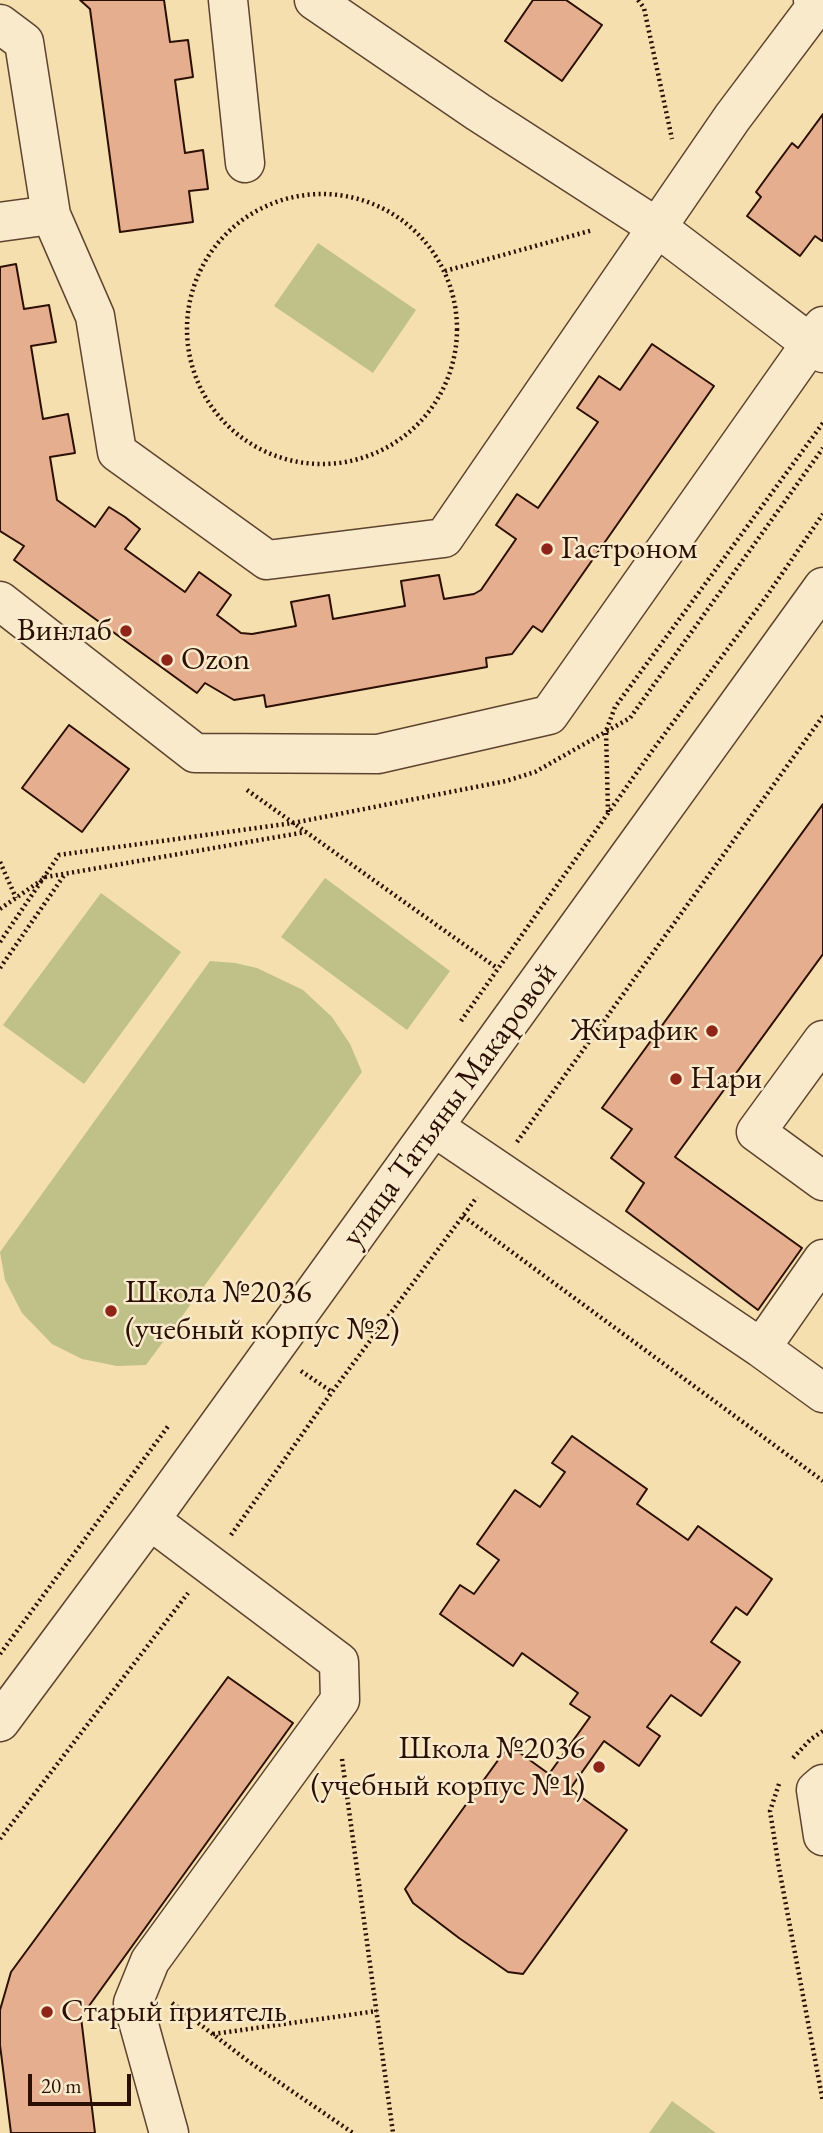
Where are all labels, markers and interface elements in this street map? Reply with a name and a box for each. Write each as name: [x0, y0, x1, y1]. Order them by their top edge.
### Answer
place label: Гастроном: [561, 530, 698, 568]
marker: Гастроном: [539, 541, 555, 557]
place label: Винлаб: [17, 612, 112, 650]
marker: Винлаб: [118, 623, 134, 639]
place label: Ozon: [181, 641, 250, 679]
marker: Ozon: [159, 652, 175, 668]
street label: улица Татьяны Макаровой: [334, 955, 566, 1255]
place label: Жирафик: [570, 1012, 698, 1050]
marker: Жирафик: [704, 1023, 720, 1039]
place label: Нари: [690, 1060, 762, 1098]
marker: Нари: [668, 1071, 684, 1087]
place label: Школа №2036 (учебный корпус №2): [125, 1274, 400, 1349]
marker: Школа №2036 (учебный корпус №2): [103, 1303, 119, 1319]
place label: Школа №2036 (учебный корпус №1): [310, 1730, 585, 1805]
marker: Школа №2036 (учебный корпус №1): [591, 1759, 607, 1775]
place label: Старый приятель: [61, 1993, 287, 2031]
marker: Старый приятель: [39, 2004, 55, 2020]
scale bar: [32, 2060, 135, 2104]
text: 20 m: [41, 2072, 82, 2099]

